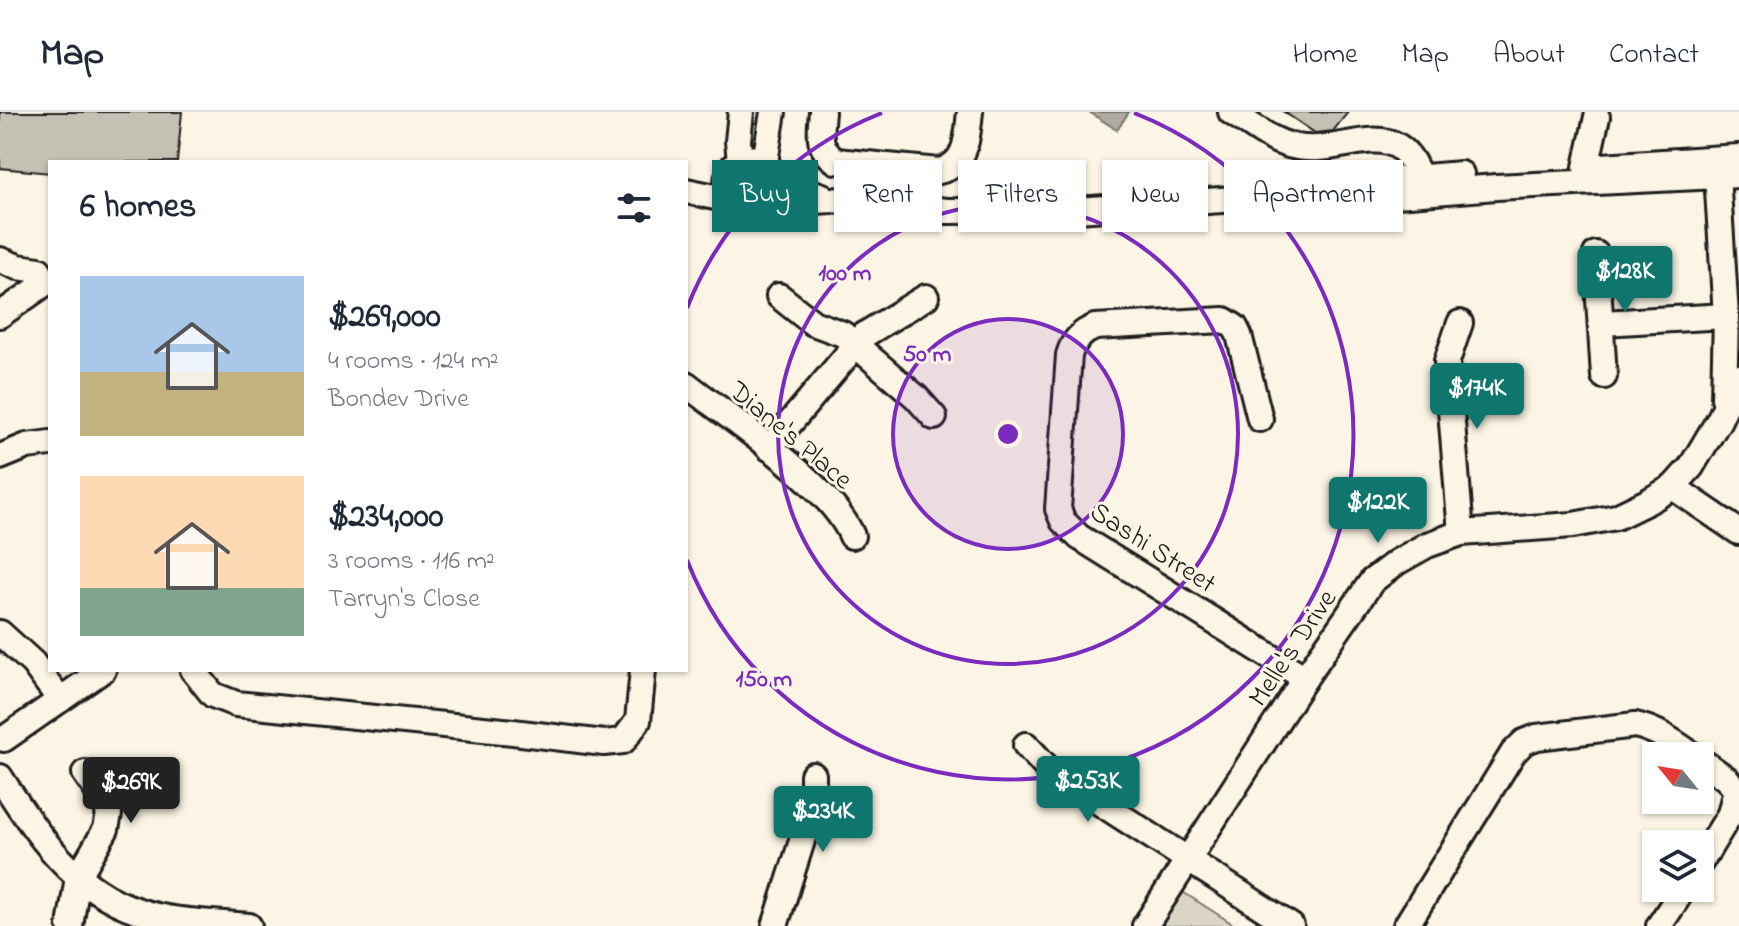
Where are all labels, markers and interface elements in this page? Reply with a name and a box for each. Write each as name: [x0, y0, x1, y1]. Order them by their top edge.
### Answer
text: Map: [40, 27, 104, 83]
text: Home: [1292, 35, 1358, 76]
text: Map: [1402, 35, 1449, 76]
text: About: [1493, 35, 1565, 76]
text: Contact: [1609, 35, 1699, 76]
chip: Buy: [712, 160, 818, 232]
chip: Rent: [834, 160, 942, 232]
chip: Filters: [958, 160, 1086, 232]
chip: New: [1102, 160, 1208, 232]
chip: Apartment: [1224, 160, 1403, 232]
text: 6 homes: [80, 183, 196, 233]
icon: filters: [612, 186, 656, 230]
pin: $128K: [1569, 246, 1681, 314]
text: $128K: [1595, 253, 1655, 291]
text: 100 m: [819, 257, 872, 292]
text: $269,000: [328, 293, 441, 343]
icon: home: [144, 308, 240, 404]
text: 50 m: [903, 338, 952, 373]
text: 4 rooms · 124 m²: [328, 343, 499, 381]
pin: $174K: [1421, 363, 1533, 431]
text: $174K: [1448, 370, 1506, 408]
street label: Diane's Place: [718, 372, 861, 501]
text: Bondev Drive: [328, 381, 469, 419]
centre of rings: [994, 420, 1022, 448]
pin: $122K: [1322, 477, 1434, 545]
text: $122K: [1347, 484, 1409, 522]
text: $234,000: [328, 493, 443, 543]
street label: Sashi Street: [1081, 493, 1223, 605]
icon: home: [144, 508, 240, 604]
text: 3 rooms · 116 m²: [328, 543, 495, 581]
text: Tarryn's Close: [328, 581, 480, 619]
street label: Melle's Drive: [1239, 582, 1349, 716]
text: 150 m: [736, 663, 793, 698]
north arrow: [1642, 742, 1714, 814]
map controls: [1642, 742, 1714, 902]
pin: $253K: [1032, 756, 1144, 824]
pin: $269K: [75, 757, 187, 825]
text: $253K: [1055, 763, 1121, 801]
text: $269K: [101, 764, 161, 802]
pin: $234K: [767, 786, 879, 854]
text: $234K: [792, 793, 854, 831]
button: layers: [1642, 830, 1714, 902]

